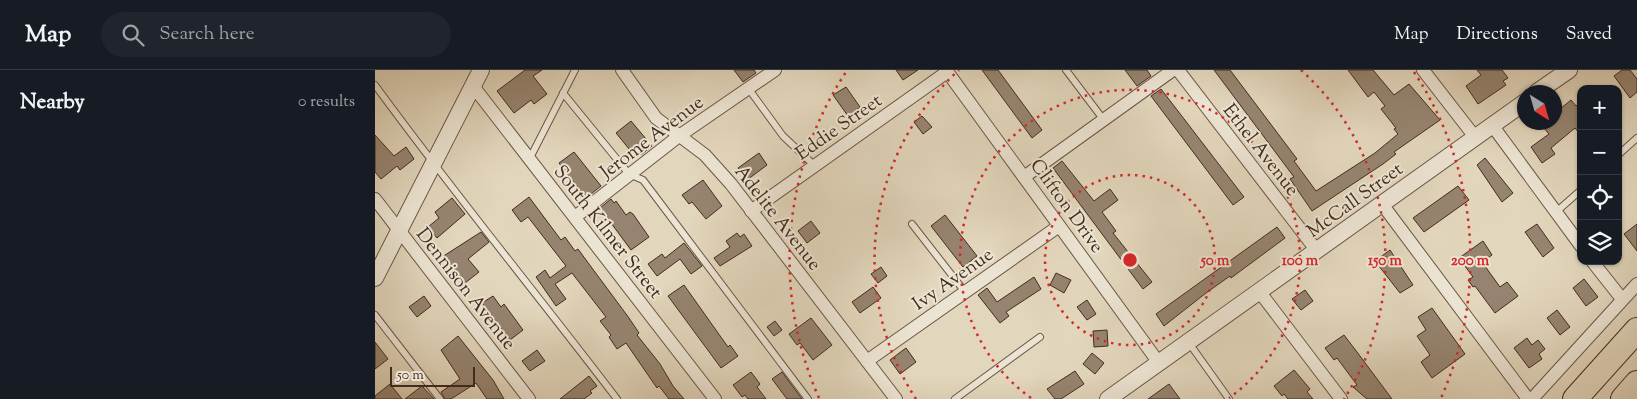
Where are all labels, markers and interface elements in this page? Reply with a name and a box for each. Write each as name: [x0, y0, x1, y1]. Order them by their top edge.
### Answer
search box: [101, 12, 451, 57]
text: Map: [25, 18, 71, 52]
icon: search: [119, 21, 147, 49]
text: Search here: [159, 21, 255, 48]
text: Map: [1394, 22, 1429, 48]
text: Directions: [1457, 22, 1538, 48]
text: Saved: [1566, 22, 1612, 48]
north arrow: [1517, 85, 1562, 130]
map controls: [1577, 85, 1622, 265]
button: +: [1577, 85, 1622, 130]
text: Nearby: [20, 88, 85, 118]
street label: Eddie Street: [791, 88, 889, 168]
street label: Jerome Avenue: [594, 90, 710, 187]
text: 0 results: [298, 91, 355, 114]
street label: Ethel Avenue: [1215, 99, 1305, 203]
button: −: [1577, 130, 1622, 175]
street label: Clifton Drive: [1023, 154, 1109, 259]
street label: McCall Street: [1302, 157, 1410, 245]
street label: South Kilmer Street: [546, 160, 668, 306]
street label: Adelite Avenue: [727, 160, 827, 277]
button: locate: [1577, 175, 1622, 220]
button: layers: [1577, 220, 1622, 265]
street label: Dennison Avenue: [409, 223, 521, 356]
street label: Ivy Avenue: [908, 242, 999, 318]
centre of rings: [1121, 251, 1139, 269]
text: 50 m: [1200, 251, 1230, 272]
text: 100 m: [1282, 251, 1319, 272]
text: 150 m: [1368, 251, 1402, 272]
text: 200 m: [1451, 251, 1490, 272]
scale bar: [390, 364, 475, 387]
text: 50 m: [397, 366, 424, 386]

